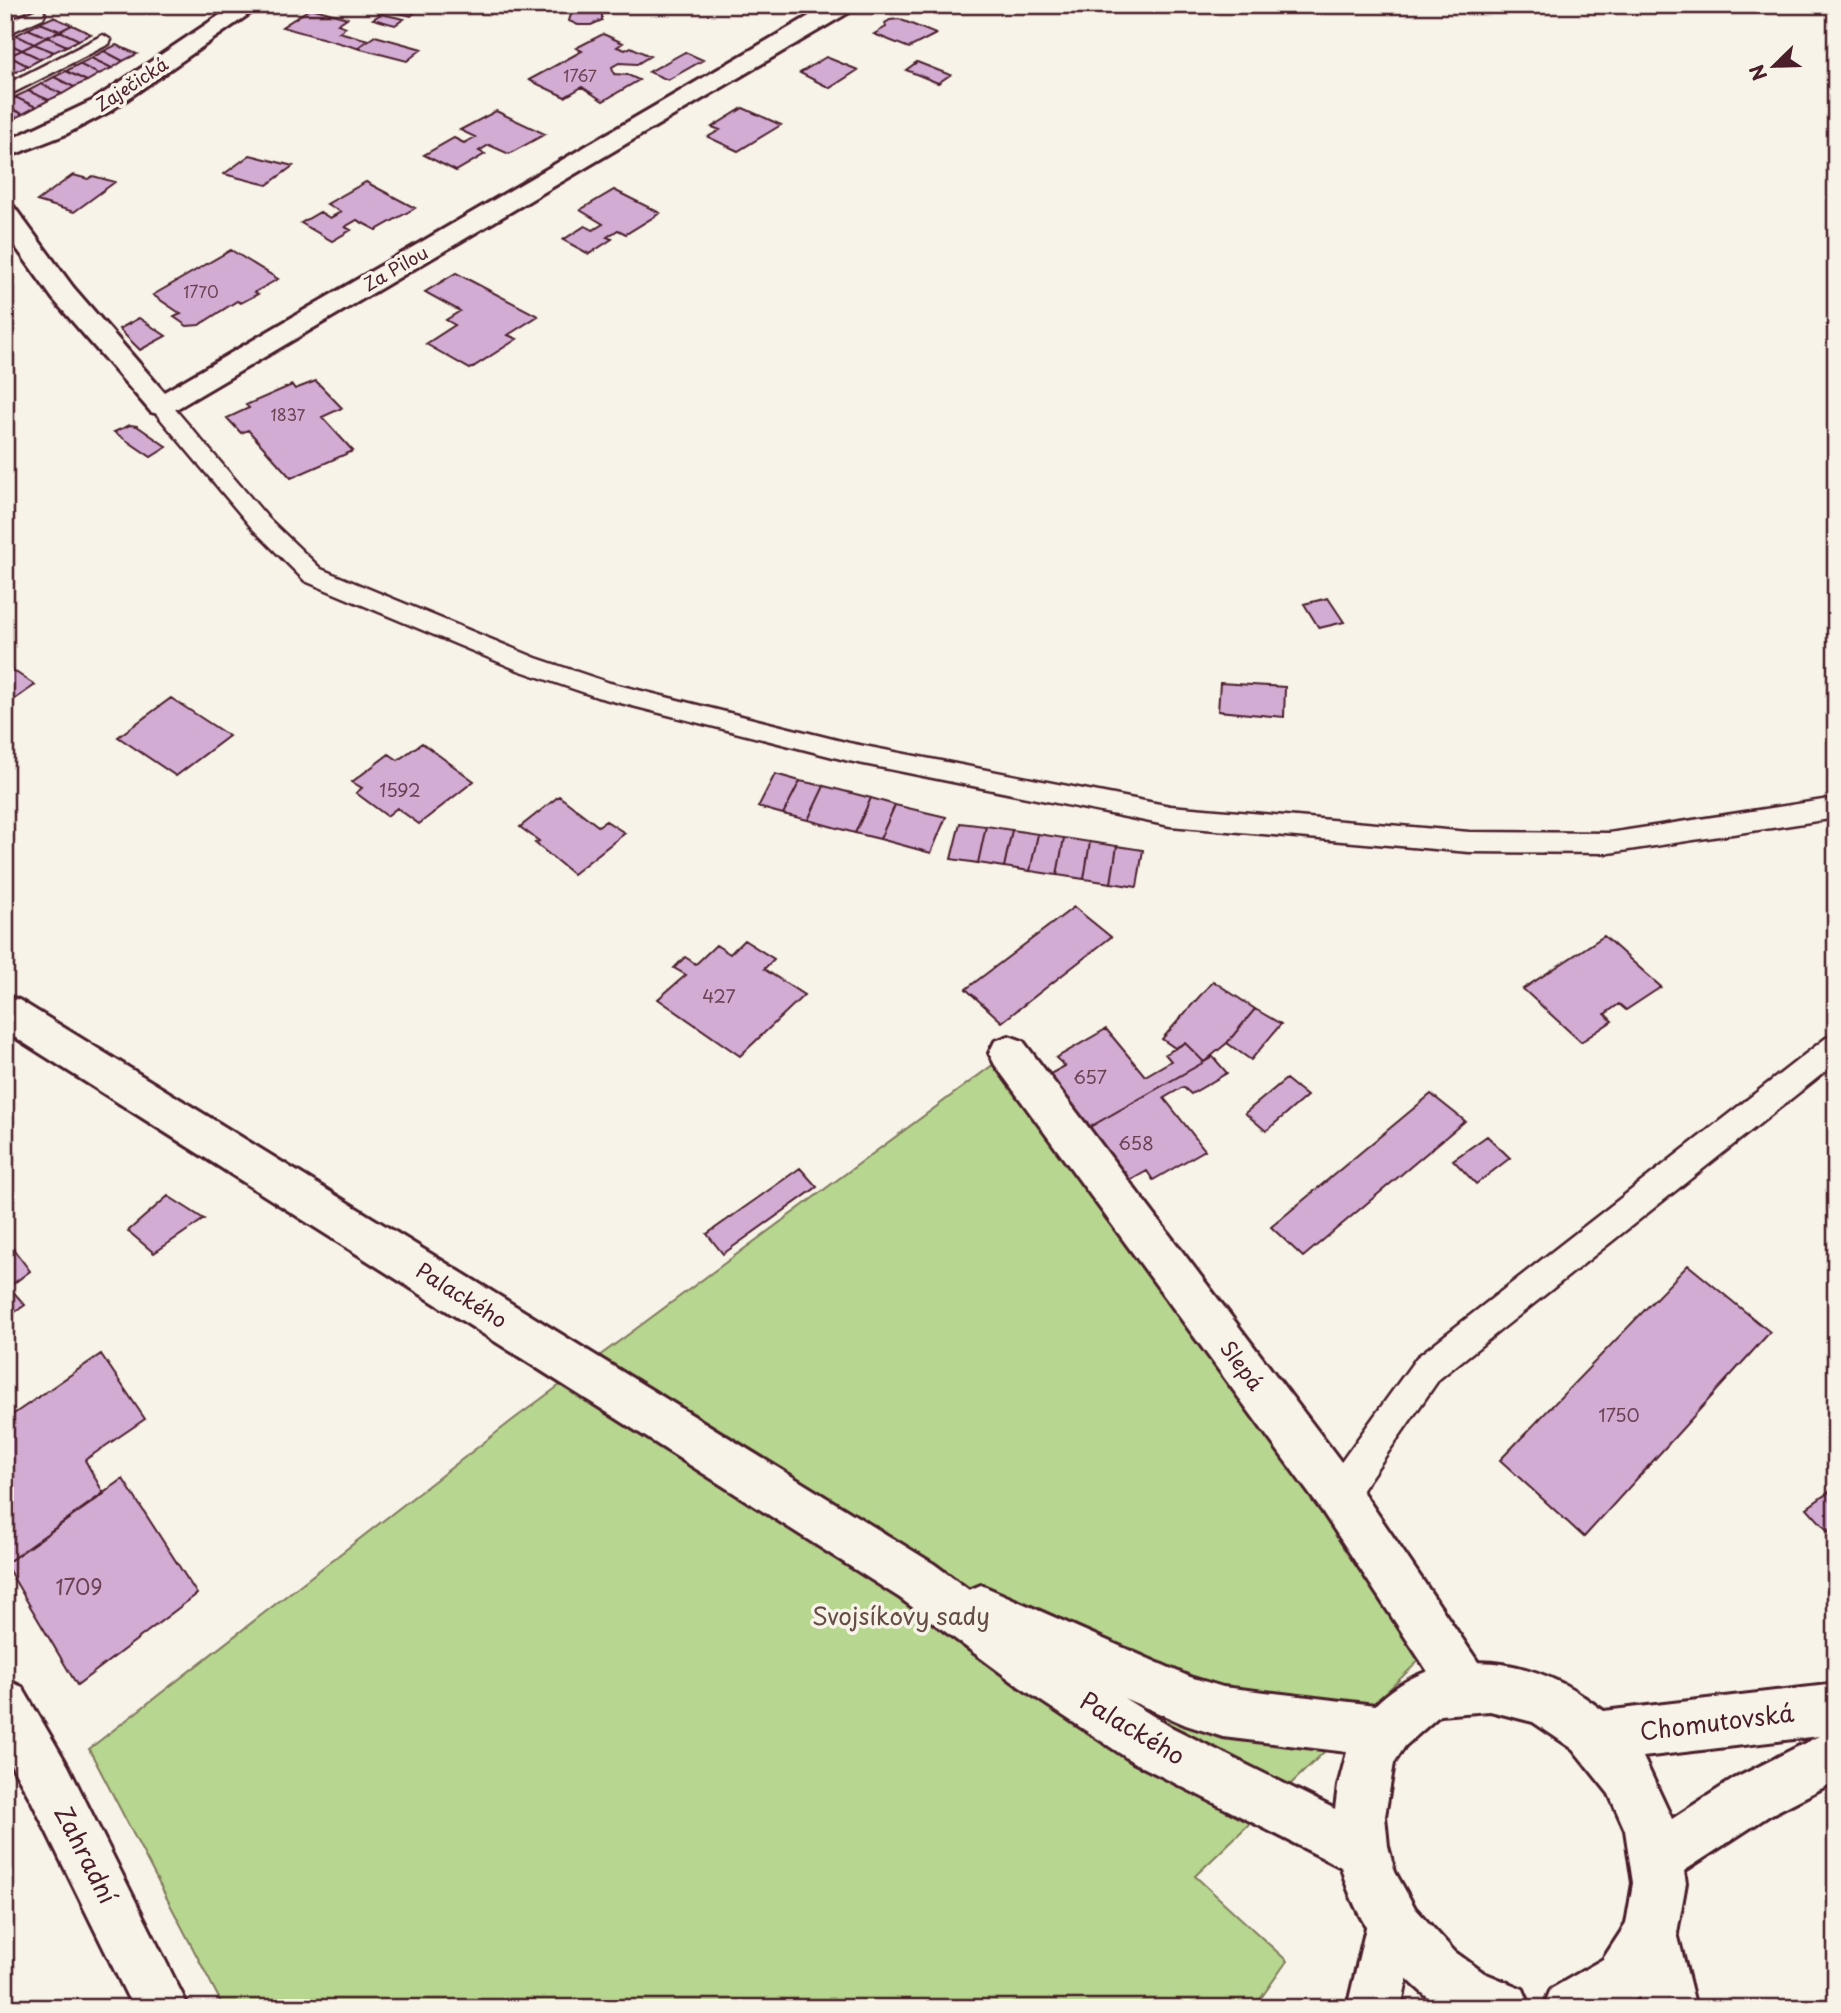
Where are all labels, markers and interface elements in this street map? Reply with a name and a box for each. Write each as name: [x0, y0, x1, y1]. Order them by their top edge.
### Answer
north arrow: [1740, 32, 1810, 102]
street label: Zaječická: [89, 50, 174, 117]
text: N: [1742, 61, 1773, 85]
house number: 1767: [563, 63, 597, 87]
street label: Za Pilou: [358, 238, 433, 297]
house number: 1770: [183, 279, 219, 303]
house number: 1837: [271, 402, 306, 426]
house number: 1592: [379, 776, 421, 803]
house number: 427: [702, 982, 736, 1009]
house number: 657: [1073, 1063, 1107, 1090]
house number: 658: [1118, 1129, 1154, 1156]
street label: Palackého: [410, 1254, 514, 1335]
street label: Slepá: [1213, 1333, 1272, 1397]
house number: 1750: [1598, 1401, 1640, 1428]
house number: 1709: [55, 1570, 103, 1602]
park label: Svojsíkovy sady: [812, 1597, 990, 1633]
street label: Palackého: [1073, 1682, 1193, 1773]
street label: Chomutovská: [1638, 1694, 1796, 1748]
street label: Zahradní: [47, 1799, 127, 1910]

